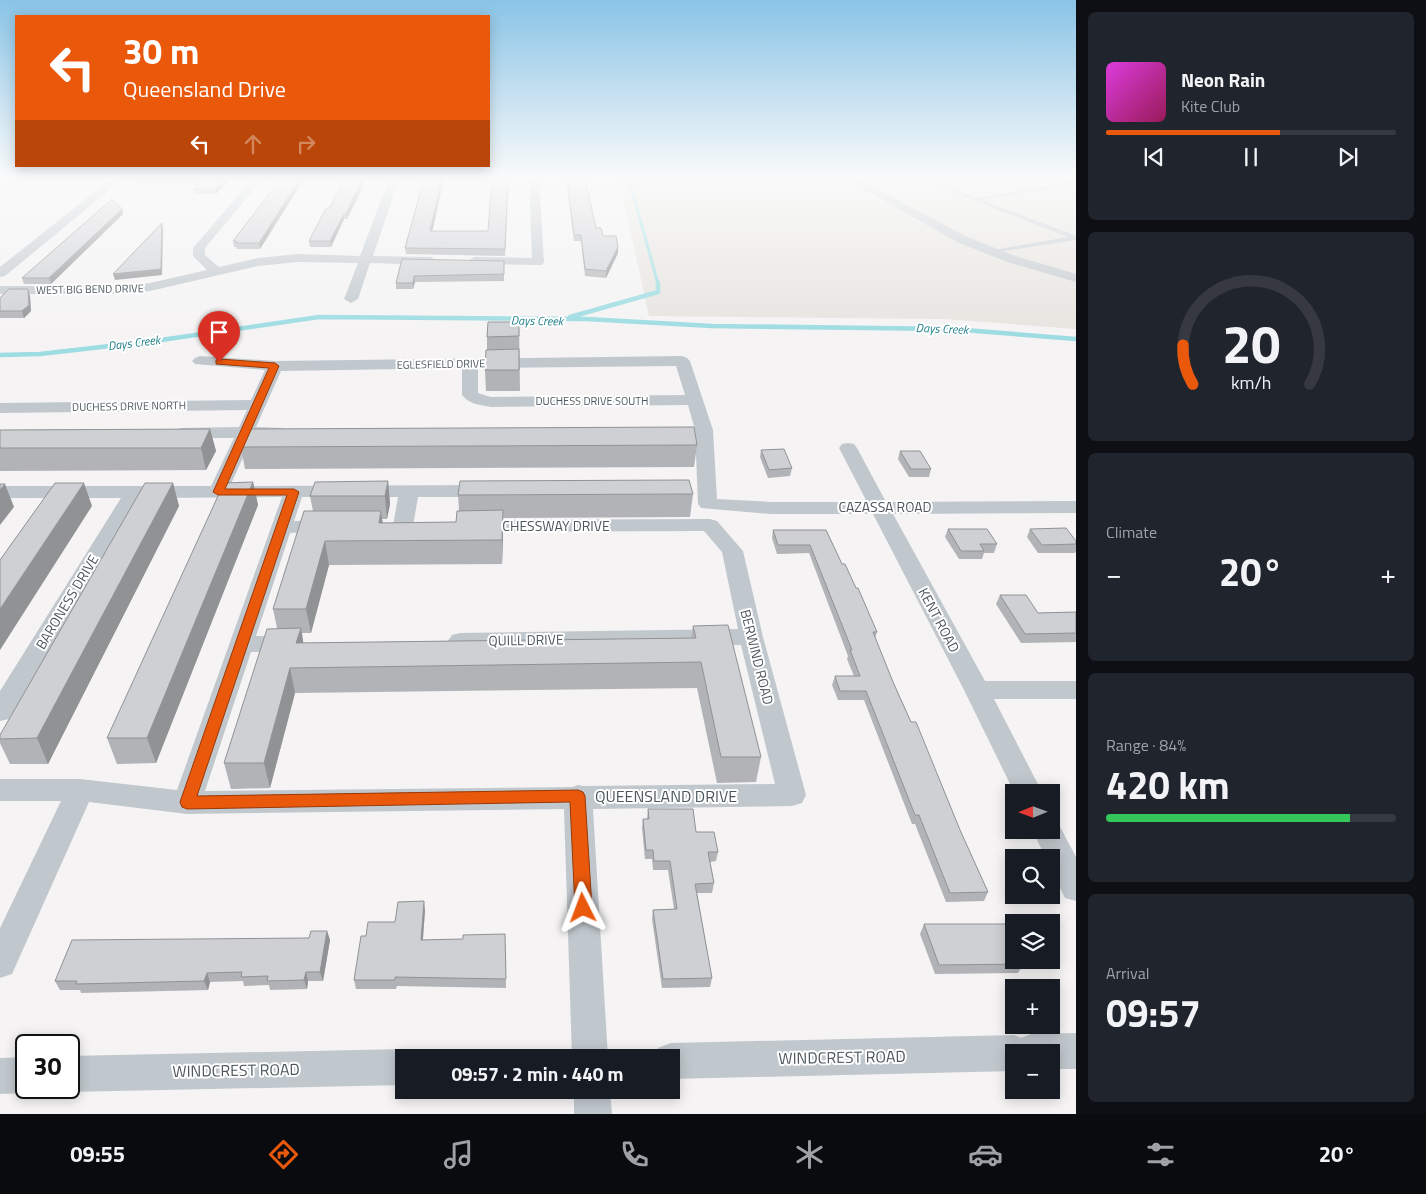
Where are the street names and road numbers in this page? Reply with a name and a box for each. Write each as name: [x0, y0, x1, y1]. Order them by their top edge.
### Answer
street label: WEST BIG BEND DRIVE: [36, 280, 144, 298]
street label: EGLESFIELD DRIVE: [397, 355, 485, 373]
street label: DUCHESS DRIVE SOUTH: [536, 393, 648, 409]
street label: DUCHESS DRIVE NORTH: [72, 397, 186, 415]
street label: CAZASSA ROAD: [838, 496, 932, 517]
street label: CHESSWAY DRIVE: [502, 515, 610, 536]
street label: BARONESS DRIVE: [30, 550, 103, 653]
street label: KENT ROAD: [914, 584, 965, 656]
street label: BERWIND ROAD: [736, 607, 779, 707]
street label: QUILL DRIVE: [488, 628, 564, 651]
street label: QUEENSLAND DRIVE: [595, 784, 737, 808]
street label: WINDCREST ROAD: [778, 1044, 906, 1070]
street label: WINDCREST ROAD: [172, 1057, 300, 1083]

